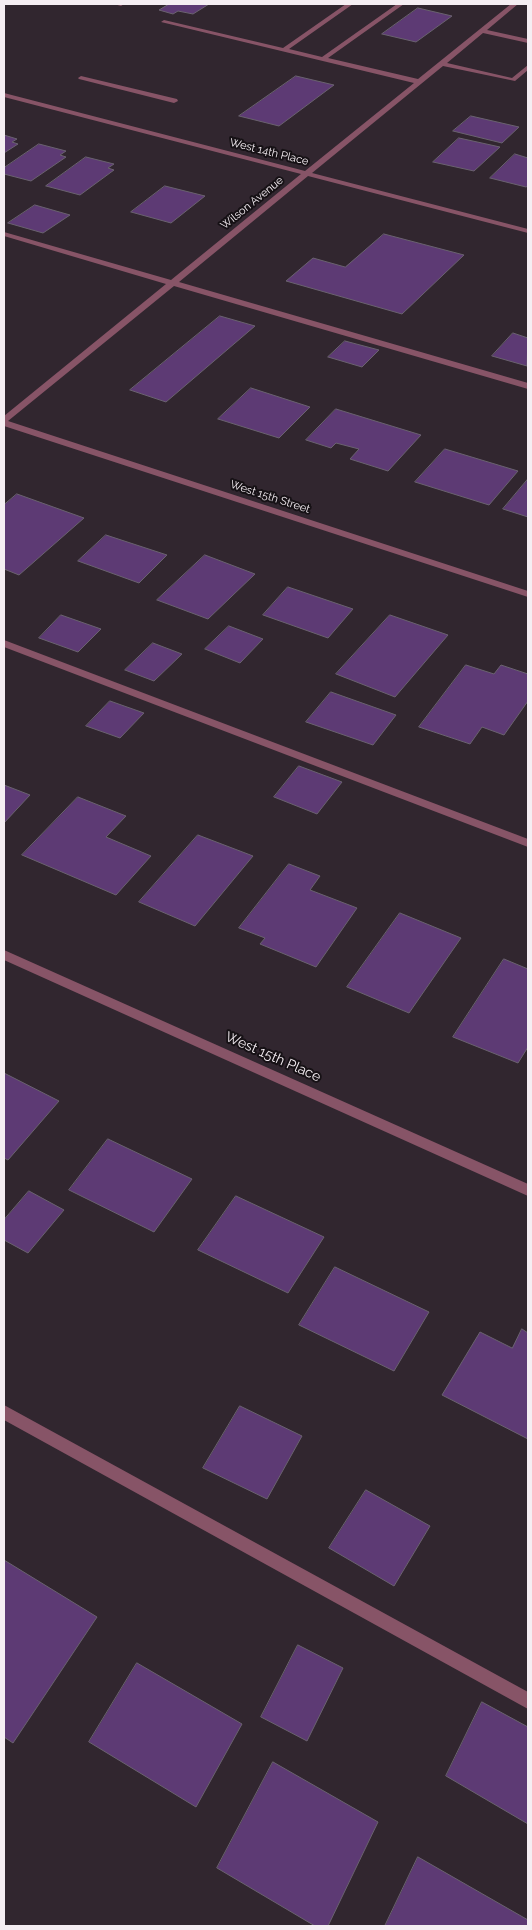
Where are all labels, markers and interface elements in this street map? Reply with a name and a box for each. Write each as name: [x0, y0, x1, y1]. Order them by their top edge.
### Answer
street label: West 14th Place: [228, 136, 310, 168]
street label: Wilson Avenue: [218, 174, 286, 232]
street label: West 15th Street: [228, 478, 312, 516]
street label: West 15th Place: [223, 1028, 323, 1086]

